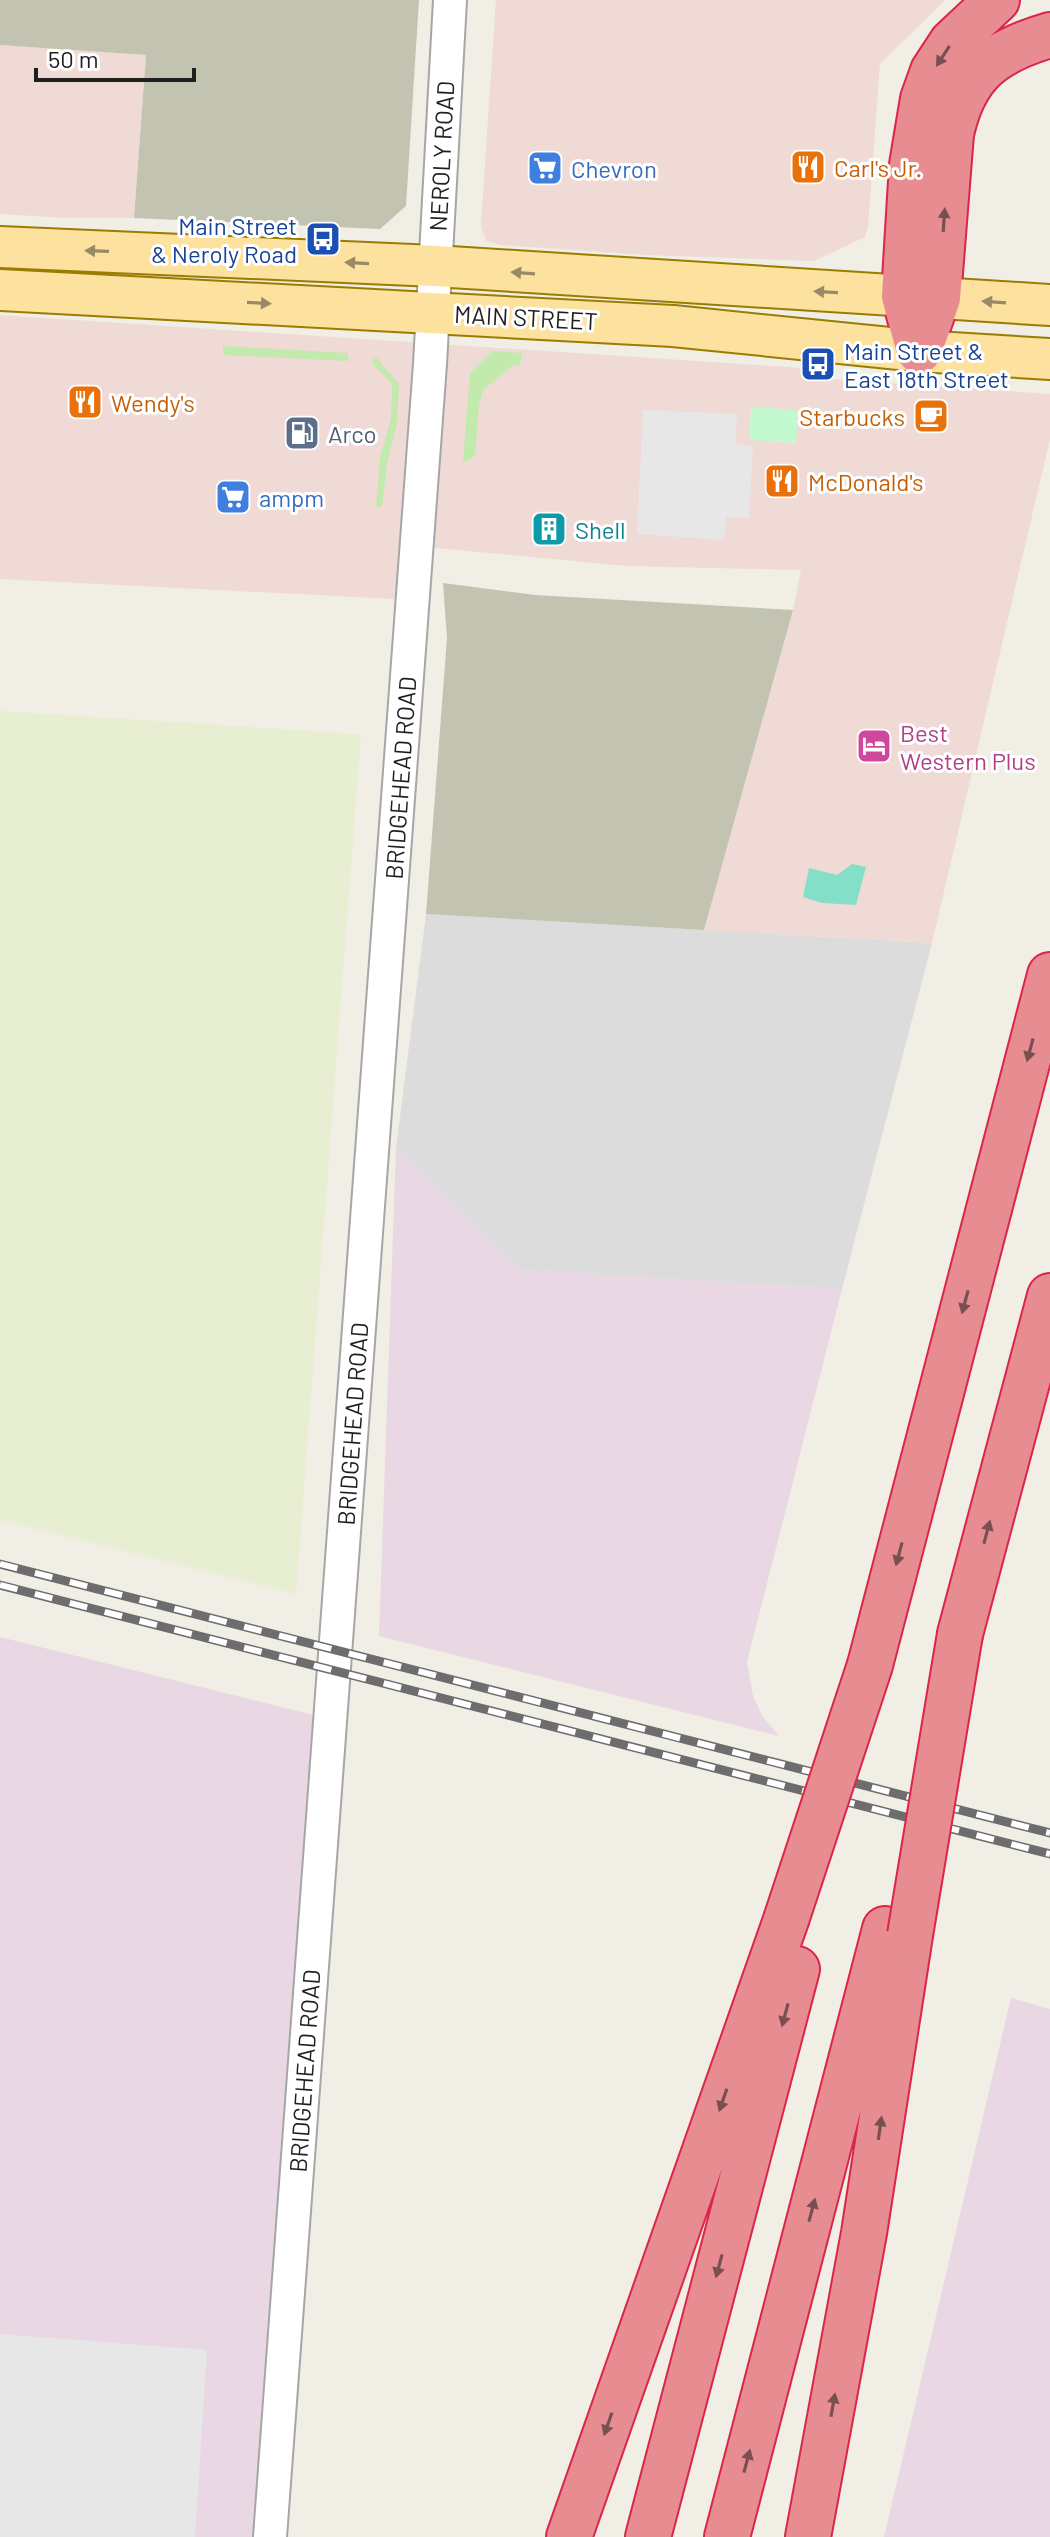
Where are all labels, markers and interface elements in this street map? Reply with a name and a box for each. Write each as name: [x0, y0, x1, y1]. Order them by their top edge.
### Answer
scale bar: [36, 32, 194, 82]
text: 50 m: [48, 44, 99, 73]
one-way arrow: [936, 46, 951, 67]
street label: NEROLY ROAD: [423, 80, 459, 232]
restaurant icon: Carl's Jr.: [789, 148, 827, 186]
supermarket icon: Chevron: [526, 149, 564, 187]
place label: Carl's Jr.: [834, 153, 922, 182]
place label: Chevron: [571, 154, 657, 183]
one-way arrow: [938, 207, 951, 232]
place label: Main Street & Neroly Road: [151, 211, 297, 268]
bus stop icon: Main Street & Neroly Road: [304, 220, 342, 258]
one-way arrow: [84, 244, 109, 257]
one-way arrow: [344, 256, 369, 269]
one-way arrow: [510, 266, 535, 279]
one-way arrow: [813, 285, 838, 298]
one-way arrow: [981, 295, 1006, 308]
one-way arrow: [247, 297, 272, 310]
street label: MAIN STREET: [454, 299, 598, 335]
place label: Main Street & East 18th Street: [844, 336, 1009, 393]
bus stop icon: Main Street & East 18th Street: [799, 345, 837, 383]
restaurant icon: Wendy's: [66, 383, 104, 421]
place label: Wendy's: [111, 388, 195, 417]
cafe icon: Starbucks: [912, 397, 950, 435]
place label: Starbucks: [799, 402, 905, 431]
fuel station icon: Arco: [283, 414, 321, 452]
place label: Arco: [328, 419, 377, 448]
restaurant icon: McDonald's: [763, 462, 801, 500]
place label: McDonald's: [808, 467, 923, 496]
supermarket icon: ampm: [214, 478, 252, 516]
place label: ampm: [259, 483, 324, 512]
building icon: Shell: [530, 510, 568, 548]
place label: Shell: [575, 515, 626, 544]
street label: BRIDGEHEAD ROAD: [378, 676, 422, 880]
place label: Best Western Plus: [900, 718, 1036, 775]
hotel icon: Best Western Plus: [855, 727, 893, 765]
one-way arrow: [1024, 1038, 1036, 1063]
one-way arrow: [958, 1290, 970, 1315]
street label: BRIDGEHEAD ROAD: [330, 1322, 374, 1526]
one-way arrow: [982, 1519, 994, 1544]
one-way arrow: [893, 1541, 905, 1566]
street label: BRIDGEHEAD ROAD: [282, 1969, 326, 2173]
one-way arrow: [778, 2002, 790, 2027]
one-way arrow: [717, 2088, 729, 2112]
one-way arrow: [874, 2115, 887, 2140]
one-way arrow: [806, 2197, 818, 2222]
one-way arrow: [712, 2254, 724, 2279]
one-way arrow: [827, 2393, 839, 2418]
one-way arrow: [602, 2412, 614, 2436]
one-way arrow: [741, 2449, 753, 2474]

